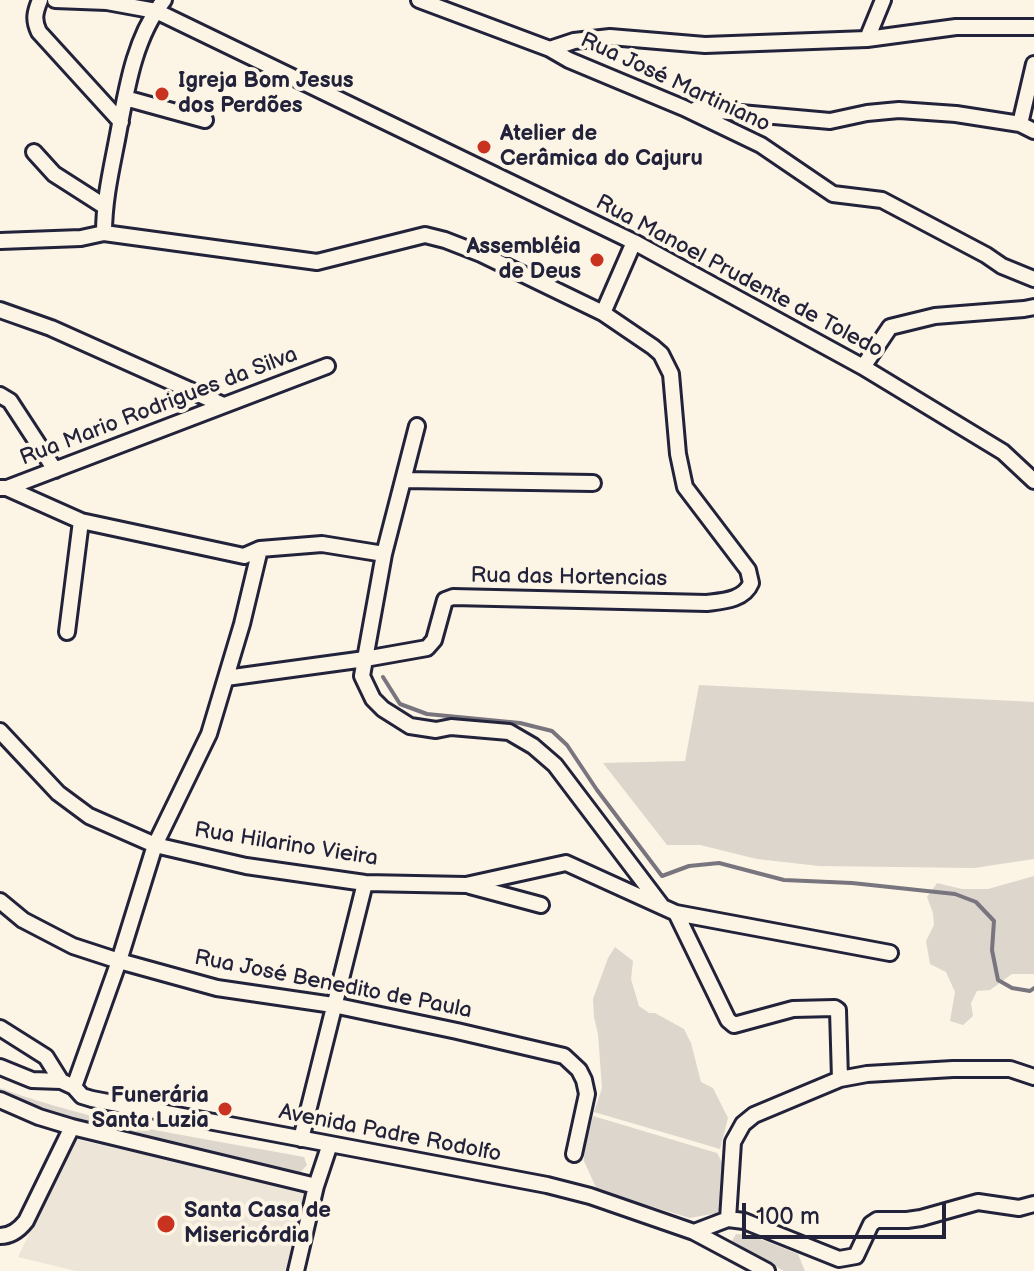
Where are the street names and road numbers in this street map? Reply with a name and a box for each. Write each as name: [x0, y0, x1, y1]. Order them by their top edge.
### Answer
street label: Rua José Martiniano: [576, 27, 774, 139]
street label: Rua Manoel Prudente de Toledo: [591, 190, 887, 364]
street label: Rua Mario Rodrigues da Silva: [17, 342, 301, 472]
street label: Rua das Hortencias: [470, 563, 668, 593]
street label: Rua Hilarino Vieira: [192, 817, 380, 873]
street label: Rua José Benedito de Paula: [192, 945, 474, 1025]
street label: Avenida Padre Rodolfo: [277, 1099, 503, 1169]

